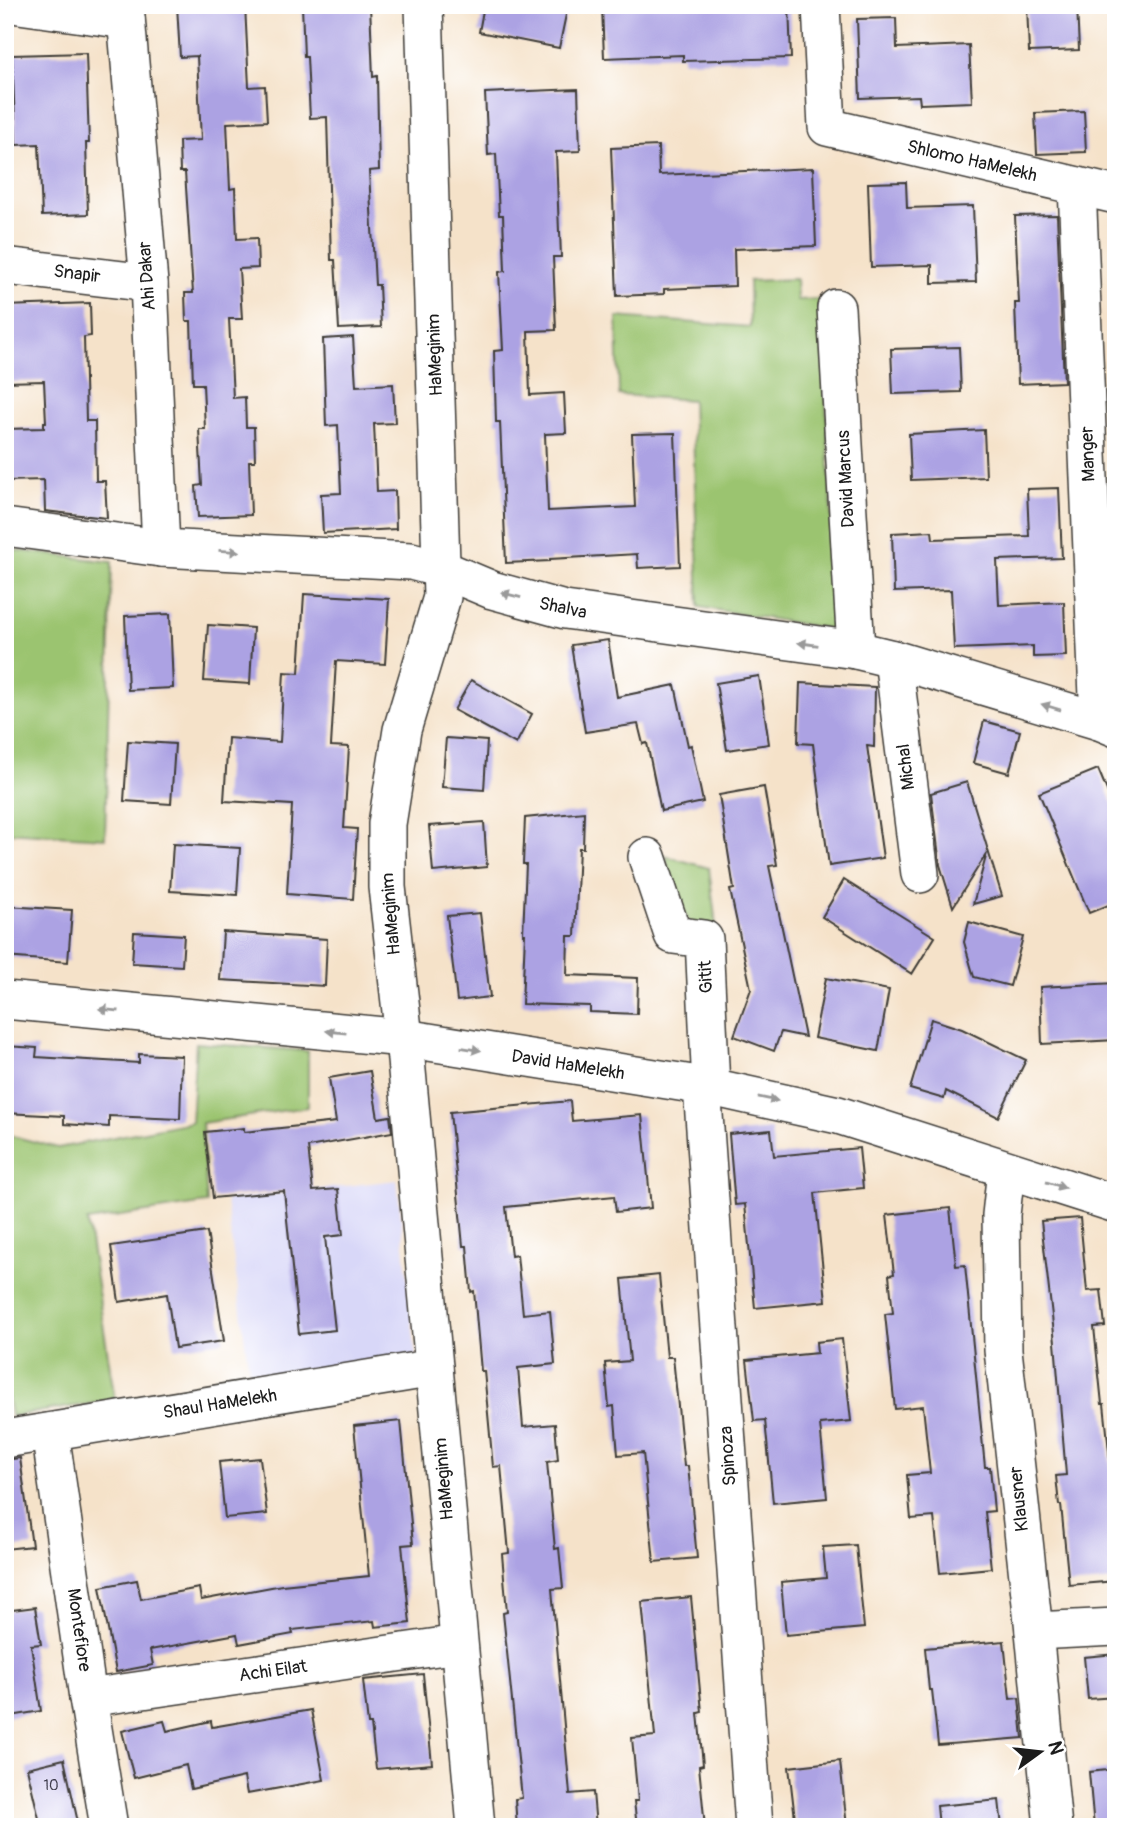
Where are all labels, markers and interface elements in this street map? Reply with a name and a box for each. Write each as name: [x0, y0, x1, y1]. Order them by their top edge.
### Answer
street label: Shlomo HaMelekh: [905, 135, 1039, 187]
street label: Ahi Dakar: [133, 240, 161, 311]
street label: Snapir: [52, 260, 102, 288]
street label: HaMeginim: [422, 313, 448, 397]
street label: Manger: [1076, 425, 1100, 482]
street label: David Marcus: [832, 430, 860, 528]
one-way arrow: [218, 546, 240, 557]
one-way arrow: [500, 590, 521, 600]
street label: Shalva: [537, 592, 589, 624]
one-way arrow: [796, 638, 818, 649]
one-way arrow: [1040, 701, 1061, 711]
street label: Michal: [892, 743, 920, 791]
street label: HaMeginim: [376, 872, 406, 956]
street label: Gitit: [694, 959, 718, 994]
one-way arrow: [98, 1004, 120, 1015]
one-way arrow: [325, 1026, 347, 1037]
one-way arrow: [460, 1044, 482, 1055]
street label: David HaMelekh: [510, 1045, 626, 1085]
one-way arrow: [757, 1094, 779, 1105]
one-way arrow: [1046, 1181, 1067, 1191]
street label: Shaul HaMelekh: [161, 1384, 279, 1424]
street label: Spinoza: [714, 1425, 742, 1487]
street label: HaMeginim: [429, 1437, 459, 1521]
street label: Klausner: [1004, 1465, 1034, 1533]
street label: Montefiore: [62, 1587, 96, 1673]
street label: Achi Eilat: [237, 1655, 309, 1687]
north arrow: [1006, 1716, 1076, 1786]
text: N: [1042, 1739, 1069, 1757]
house number: 10: [43, 1777, 59, 1794]

